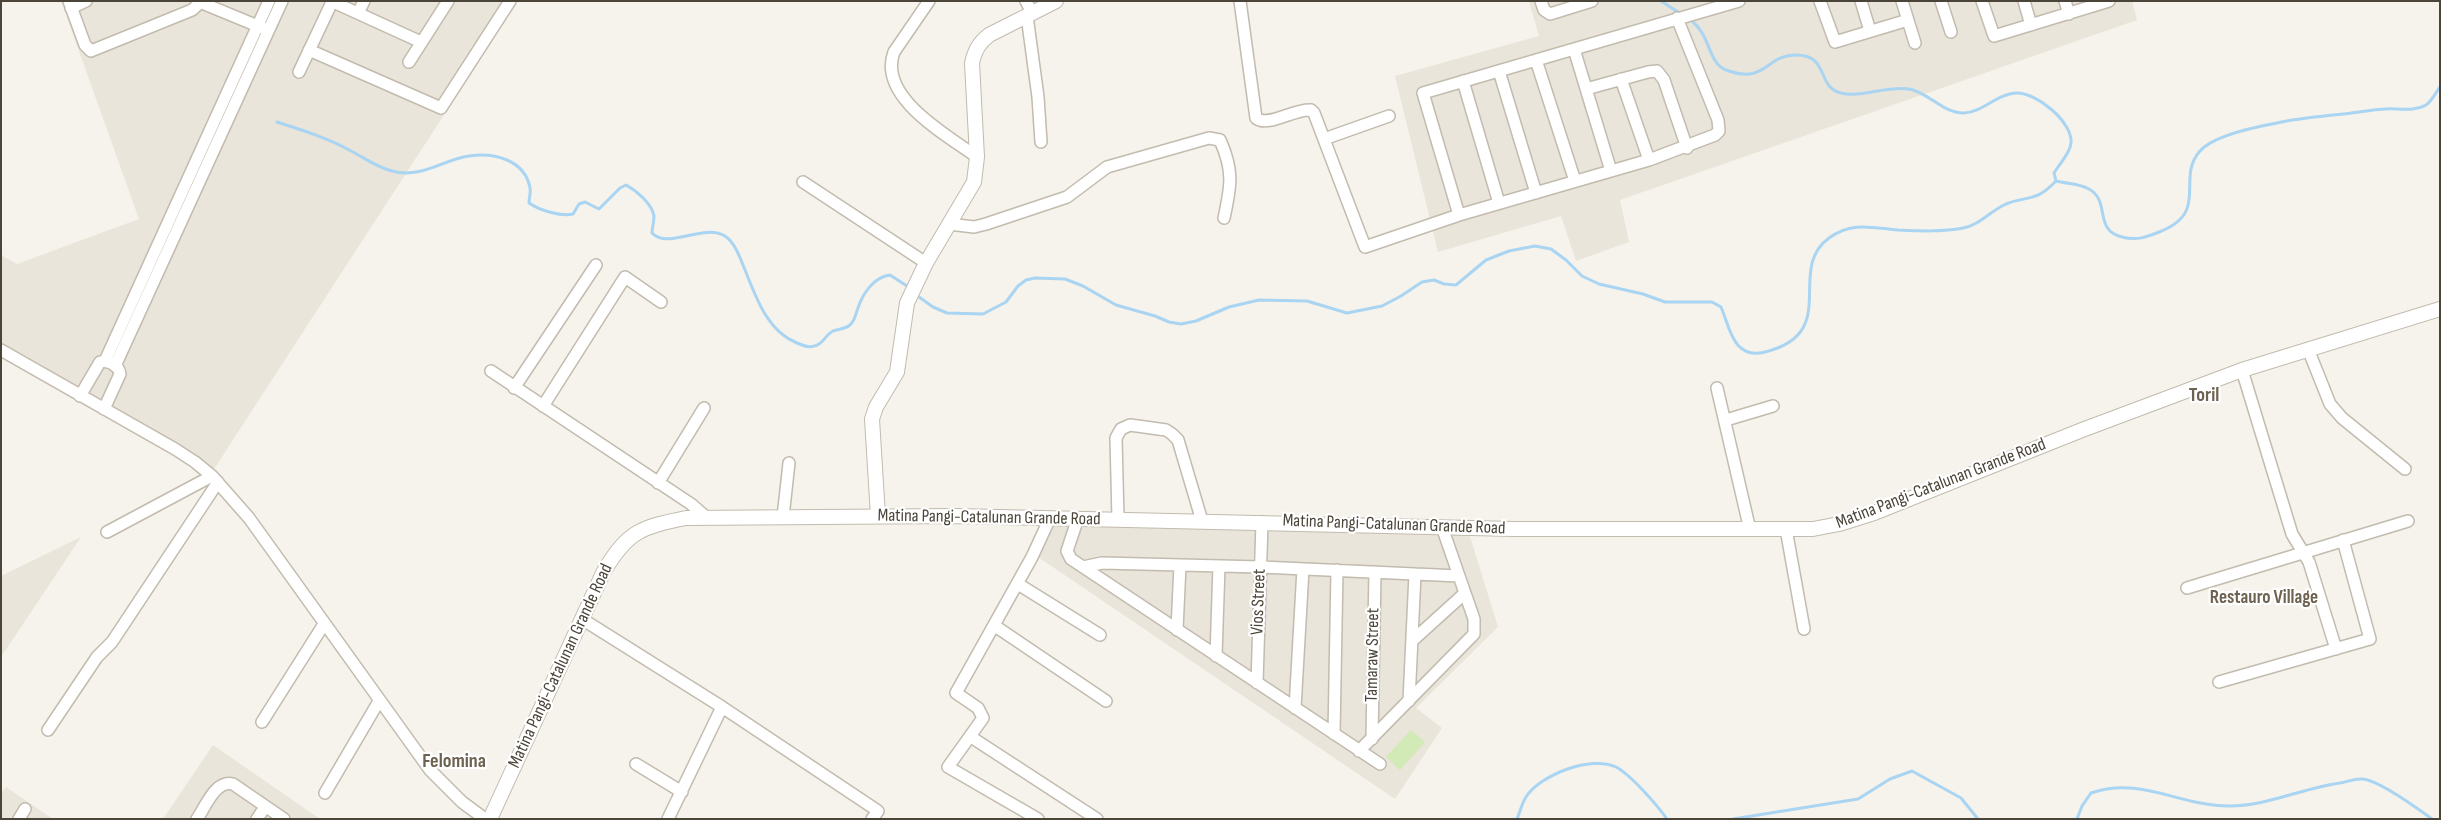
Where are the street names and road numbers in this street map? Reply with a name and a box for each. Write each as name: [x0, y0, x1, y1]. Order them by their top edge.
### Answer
street label: Matina Pangi-Catalunan Grande Road: [1833, 434, 2049, 534]
street label: Matina Pangi-Catalunan Grande Road: [877, 505, 1101, 531]
street label: Matina Pangi-Catalunan Grande Road: [1282, 510, 1506, 540]
street label: Matina Pangi-Catalunan Grande Road: [504, 560, 618, 772]
street label: Vios Street: [1247, 569, 1271, 635]
street label: Tamaraw Street: [1361, 608, 1385, 702]

